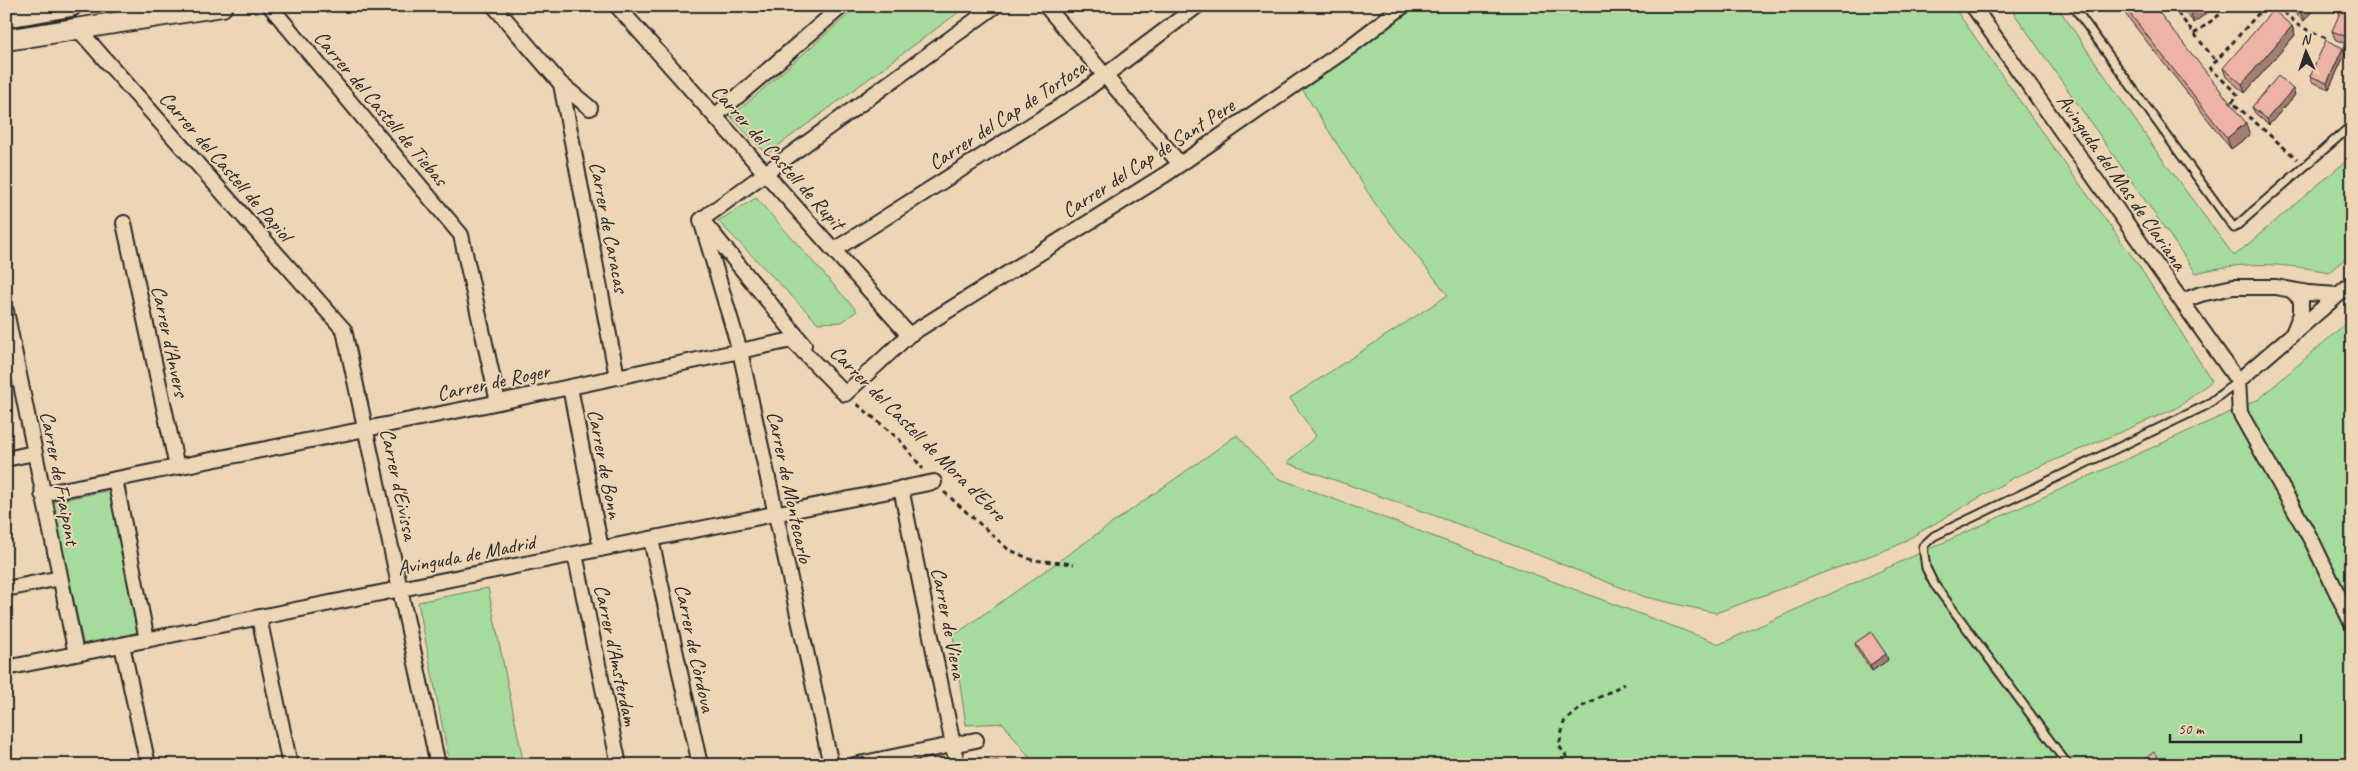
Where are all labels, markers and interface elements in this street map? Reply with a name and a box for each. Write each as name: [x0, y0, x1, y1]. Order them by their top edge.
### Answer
street label: Carrer del Castell de Tiebas: [308, 25, 455, 192]
north arrow: [2280, 28, 2330, 78]
text: N: [2301, 31, 2312, 48]
street label: Carrer del Cap de Tortosa: [923, 54, 1092, 176]
street label: Carrer del Castell de Rupit: [706, 79, 852, 237]
street label: Carrer del Castell de Papiol: [154, 86, 301, 249]
street label: Avinguda del Mas de Clariana: [2051, 89, 2194, 277]
street label: Carrer del Cap de Sant Pere: [1057, 92, 1240, 224]
street label: Carrer de Caracas: [584, 159, 635, 296]
street label: Carrer d'Anvers: [146, 283, 195, 401]
street label: Carrer del Castell de Mora d'Ebre: [824, 339, 1013, 528]
street label: Carrer de Roger: [434, 357, 553, 407]
street label: Carrer de Bonn: [582, 407, 629, 523]
street label: Carrer de Fraipont: [34, 409, 86, 549]
street label: Carrer de Montecarlo: [761, 409, 819, 567]
street label: Carrer d'Eivissa: [374, 426, 424, 545]
street label: Avinguda de Madrid: [395, 528, 541, 581]
street label: Carrer de Viena: [925, 565, 973, 683]
street label: Carrer d'Amsterdam: [588, 582, 644, 729]
street label: Carrer de Còrdova: [669, 582, 722, 716]
scale bar: [2170, 711, 2302, 743]
text: 50 m: [2178, 720, 2205, 739]

